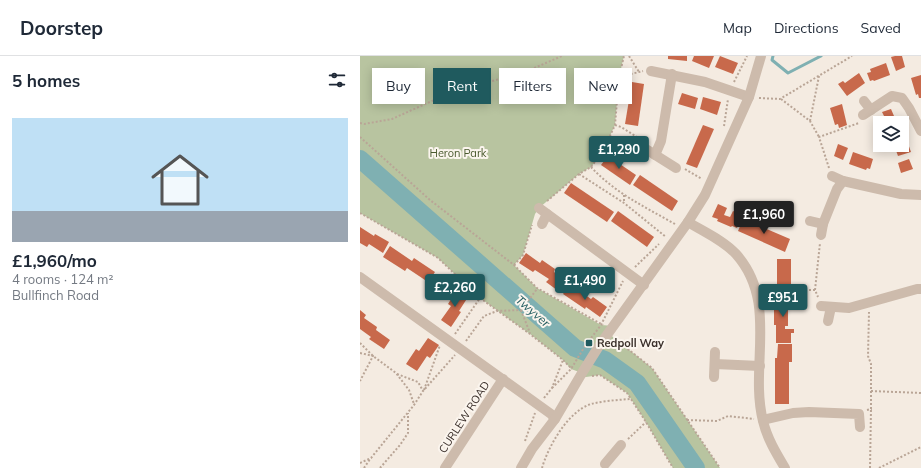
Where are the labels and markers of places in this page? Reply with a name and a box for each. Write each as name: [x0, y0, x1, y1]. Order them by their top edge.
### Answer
pin: £1,290: [586, 136, 652, 170]
pin: £1,960: [731, 201, 797, 235]
pin: £1,490: [552, 267, 618, 301]
pin: £2,260: [422, 274, 488, 308]
pin: £951: [759, 284, 807, 318]
place label: Redpoll Way: [597, 336, 664, 350]
marker: Redpoll Way: [584, 338, 594, 348]

